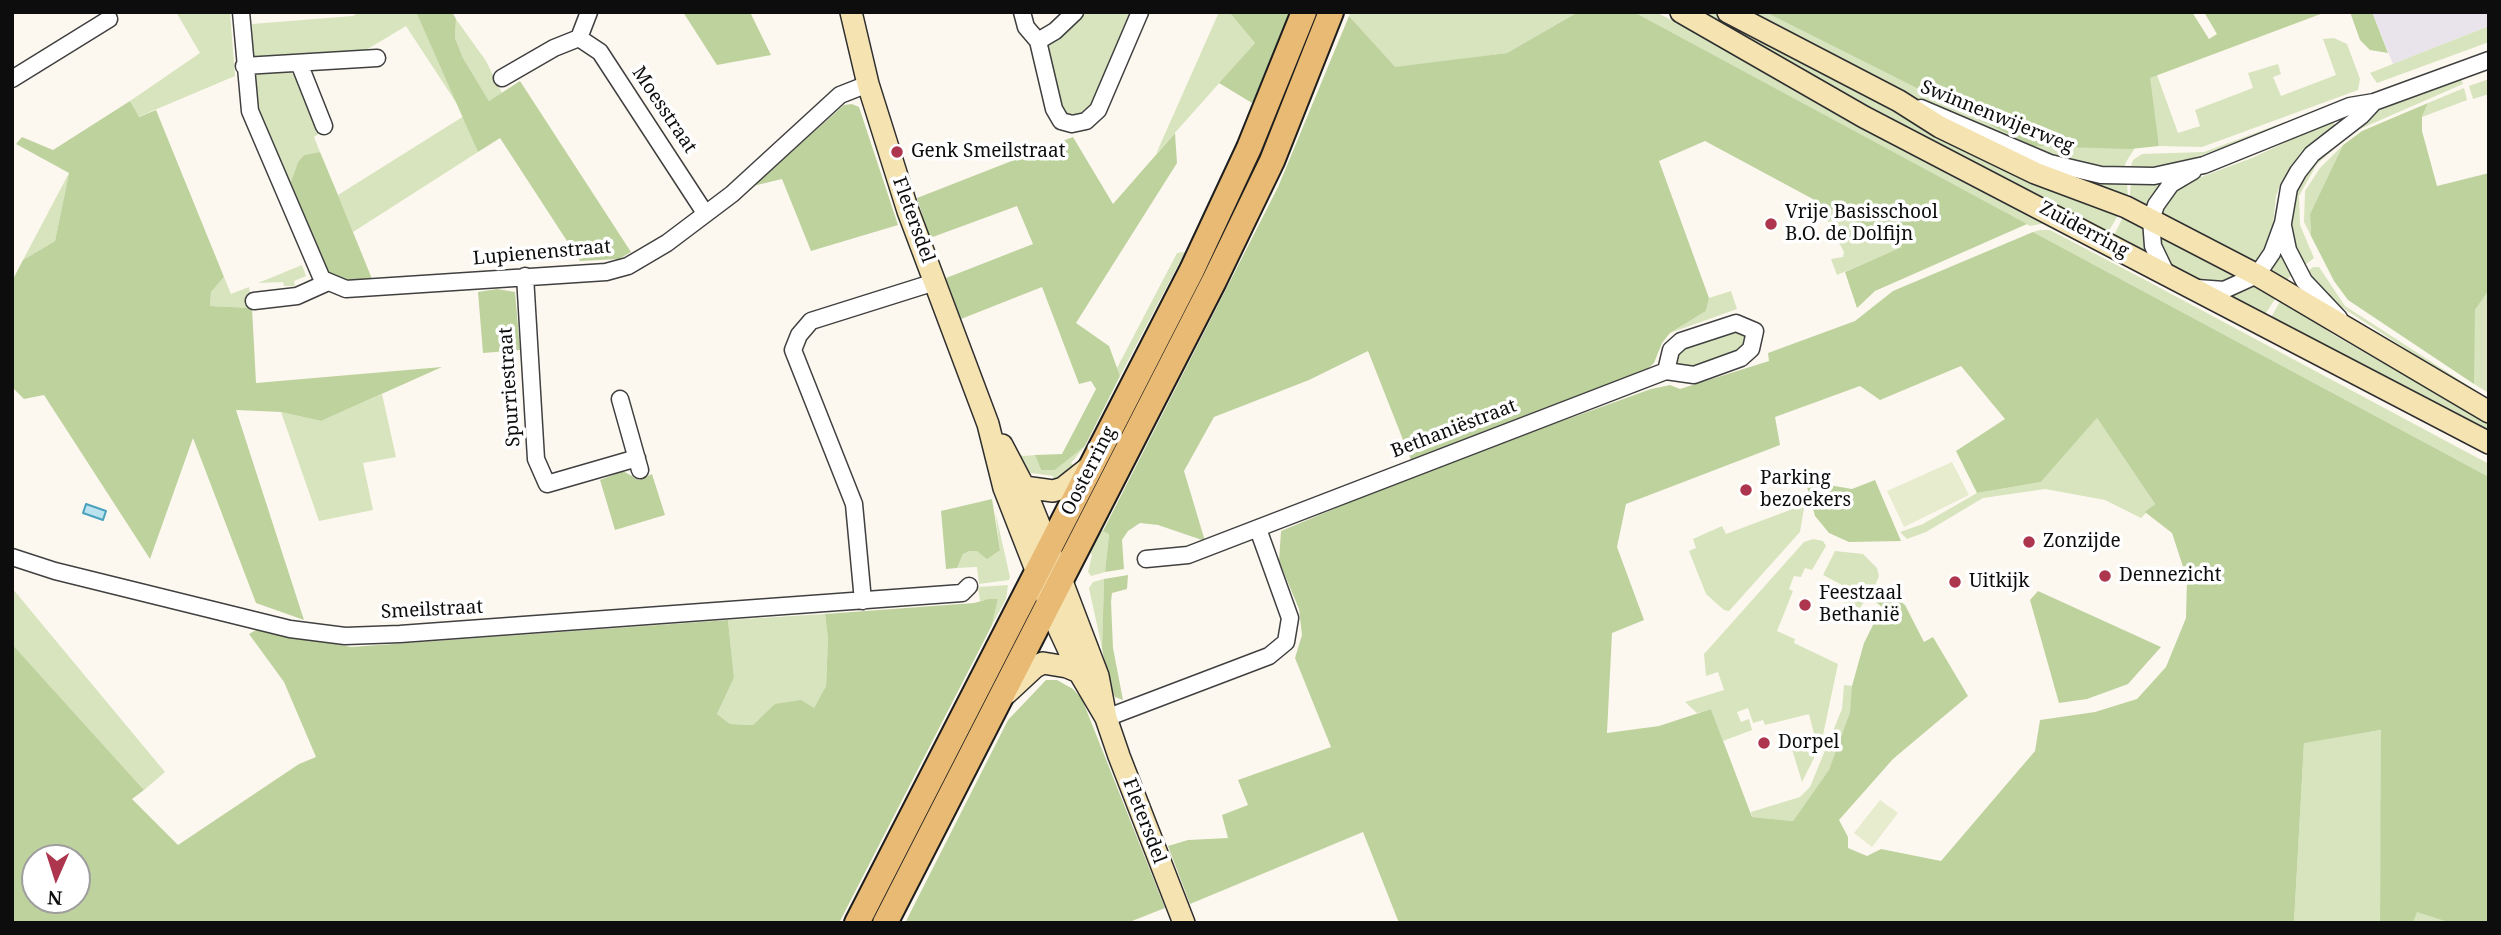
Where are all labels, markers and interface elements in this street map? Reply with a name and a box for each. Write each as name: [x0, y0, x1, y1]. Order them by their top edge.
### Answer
street label: Moesstraat: [627, 62, 701, 158]
street label: Swinnenwijerweg: [1917, 76, 2077, 158]
place label: Genk Smeilstraat: [911, 141, 1065, 163]
marker: Genk Smeilstraat: [889, 144, 905, 160]
street label: Fletersdel: [887, 174, 939, 266]
street label: Zuiderring: [2036, 197, 2132, 263]
place label: Vrije Basisschool B.O. de Dolfijn: [1785, 202, 1938, 246]
marker: Vrije Basisschool B.O. de Dolfijn: [1763, 216, 1779, 232]
street label: Lupienenstraat: [472, 236, 612, 270]
street label: Spurriestraat: [494, 326, 526, 448]
street label: Bethaniëstraat: [1388, 395, 1520, 463]
street label: Oosterring: [1057, 423, 1121, 519]
place label: Parking bezoekers: [1760, 468, 1851, 512]
marker: Parking bezoekers: [1738, 482, 1754, 498]
place label: Zonzijde: [2043, 531, 2121, 553]
marker: Zonzijde: [2021, 534, 2037, 550]
place label: Dennezicht: [2119, 565, 2222, 587]
marker: Dennezicht: [2097, 568, 2113, 584]
place label: Uitkijk: [1969, 571, 2029, 593]
marker: Uitkijk: [1947, 574, 1963, 590]
place label: Feestzaal Bethanië: [1819, 583, 1902, 627]
street label: Smeilstraat: [380, 596, 484, 624]
marker: Feestzaal Bethanië: [1797, 597, 1813, 613]
place label: Dorpel: [1778, 732, 1839, 754]
marker: Dorpel: [1756, 735, 1772, 751]
street label: Fletersdel: [1117, 775, 1171, 867]
north arrow: [21, 844, 91, 914]
text: N: [47, 885, 63, 911]

